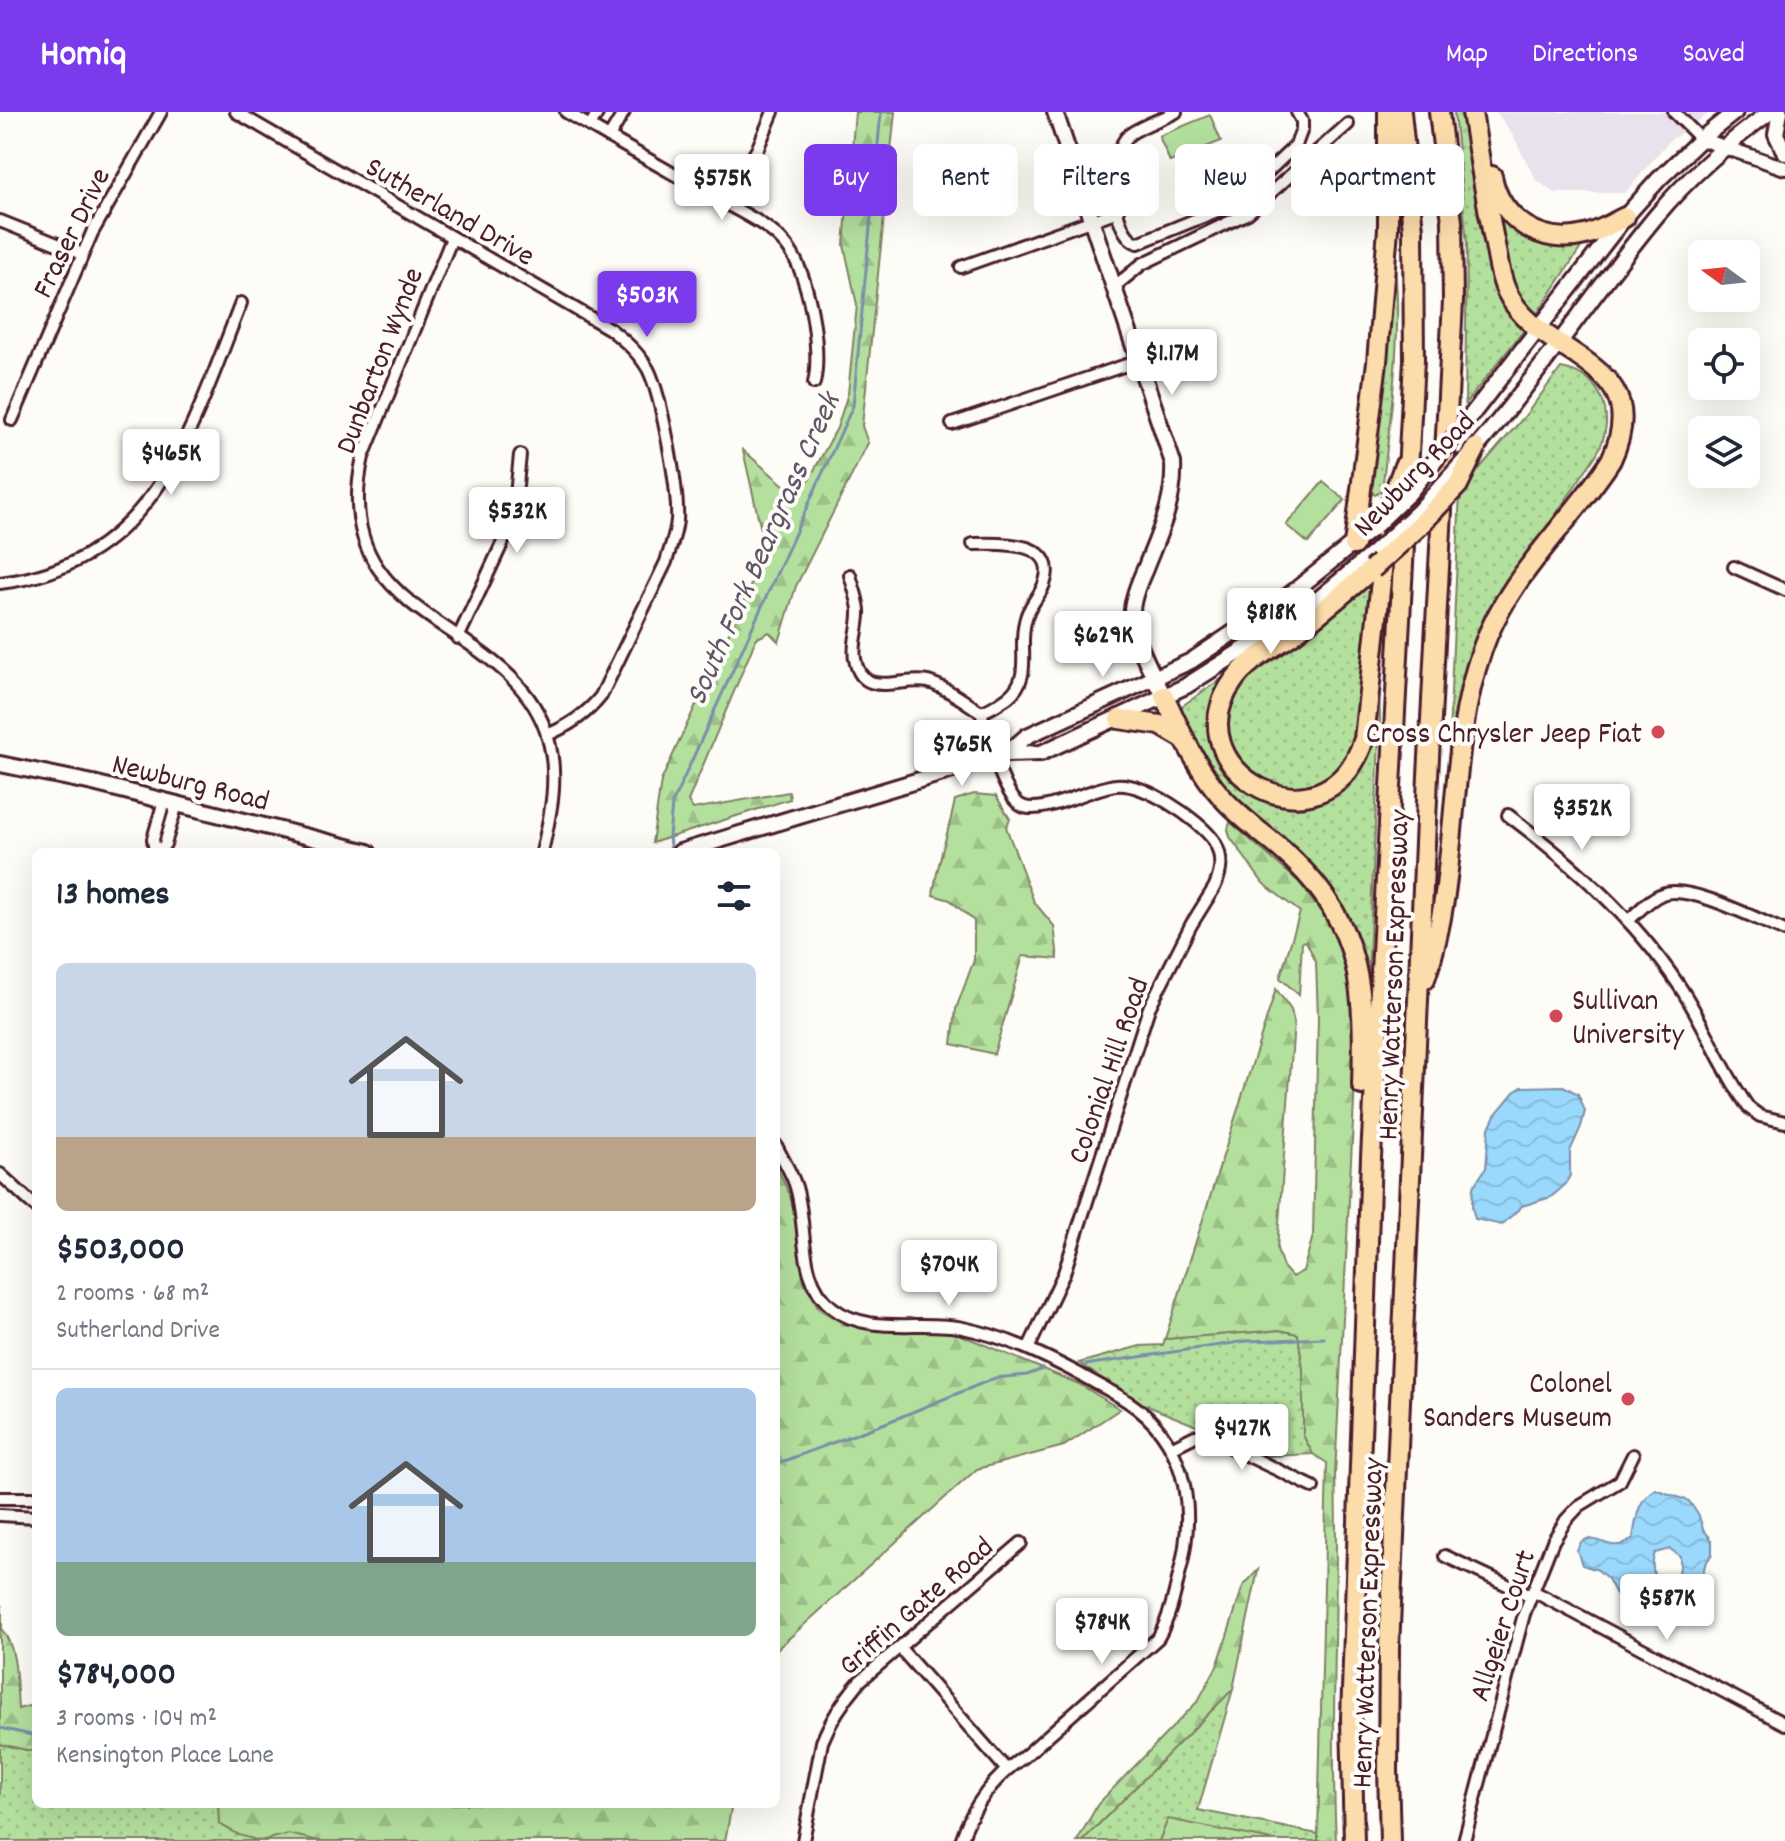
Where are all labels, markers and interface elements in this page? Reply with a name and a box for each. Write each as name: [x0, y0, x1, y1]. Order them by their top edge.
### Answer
text: Homiq: [40, 29, 126, 84]
text: Map: [1446, 36, 1488, 76]
text: Directions: [1532, 36, 1638, 76]
text: Saved: [1682, 36, 1745, 76]
chip: Buy: [804, 144, 897, 216]
chip: Rent: [913, 144, 1018, 216]
chip: Filters: [1034, 144, 1159, 216]
chip: New: [1175, 144, 1275, 216]
chip: Apartment: [1291, 144, 1464, 216]
street label: Sutherland Drive: [356, 148, 541, 280]
pin: $575K: [666, 154, 778, 222]
text: $575K: [692, 161, 752, 198]
street label: Fraser Drive: [24, 162, 124, 306]
north arrow: [1688, 240, 1760, 312]
map controls: [1688, 240, 1760, 488]
street label: Dunbarton Wynde: [327, 262, 437, 461]
pin: $503K: [591, 271, 703, 339]
text: $503K: [616, 278, 678, 315]
button: locate: [1688, 328, 1760, 400]
pin: $1.17M: [1107, 329, 1237, 397]
text: $1.17M: [1145, 336, 1199, 373]
water label: South Fork Beargrass Creek: [676, 384, 856, 713]
street label: Newburg Road: [1345, 403, 1487, 549]
button: layers: [1688, 416, 1760, 488]
pin: $465K: [115, 429, 227, 497]
text: $465K: [141, 436, 201, 473]
pin: $532K: [461, 487, 573, 555]
text: $532K: [487, 494, 547, 531]
pin: $818K: [1215, 588, 1327, 656]
text: $818K: [1245, 595, 1297, 632]
pin: $629K: [1047, 611, 1159, 679]
text: $629K: [1072, 618, 1134, 655]
place label: Cross Chrysler Jeep Fiat: [1366, 715, 1642, 758]
pin: $765K: [906, 720, 1018, 788]
marker: Cross Chrysler Jeep Fiat: [1649, 723, 1667, 741]
text: $765K: [932, 727, 992, 764]
street label: Newburg Road: [107, 745, 273, 826]
pin: $352K: [1526, 784, 1638, 852]
text: $352K: [1552, 791, 1612, 828]
street label: Henry Watterson Expressway: [1369, 808, 1424, 1141]
text: 13 homes: [56, 872, 170, 921]
icon: filters: [712, 874, 756, 918]
street label: Colonial Hill Road: [1059, 973, 1163, 1170]
place label: Sullivan University: [1572, 982, 1685, 1059]
marker: Sullivan University: [1547, 1007, 1565, 1025]
icon: home: [334, 1015, 478, 1159]
text: $503,000: [56, 1227, 185, 1276]
pin: $704K: [893, 1240, 1005, 1308]
text: $704K: [919, 1247, 979, 1284]
text: 2 rooms · 68 m²: [56, 1276, 209, 1313]
text: Sutherland Drive: [56, 1313, 220, 1350]
place label: Colonel Sanders Museum: [1423, 1365, 1612, 1442]
marker: Colonel Sanders Museum: [1619, 1390, 1637, 1408]
pin: $427K: [1186, 1404, 1298, 1472]
text: $427K: [1213, 1411, 1271, 1448]
icon: home: [334, 1440, 478, 1584]
street label: Henry Watterson Expressway: [1343, 1456, 1398, 1789]
street label: Griffin Gate Road: [831, 1529, 1005, 1688]
street label: Allgeier Court: [1461, 1545, 1550, 1708]
pin: $587K: [1611, 1574, 1723, 1642]
text: $587K: [1638, 1581, 1696, 1618]
pin: $784K: [1046, 1598, 1158, 1666]
text: $784K: [1074, 1605, 1130, 1642]
text: $784,000: [56, 1652, 176, 1701]
text: 3 rooms · 104 m²: [56, 1701, 217, 1738]
text: Kensington Place Lane: [56, 1738, 274, 1775]

